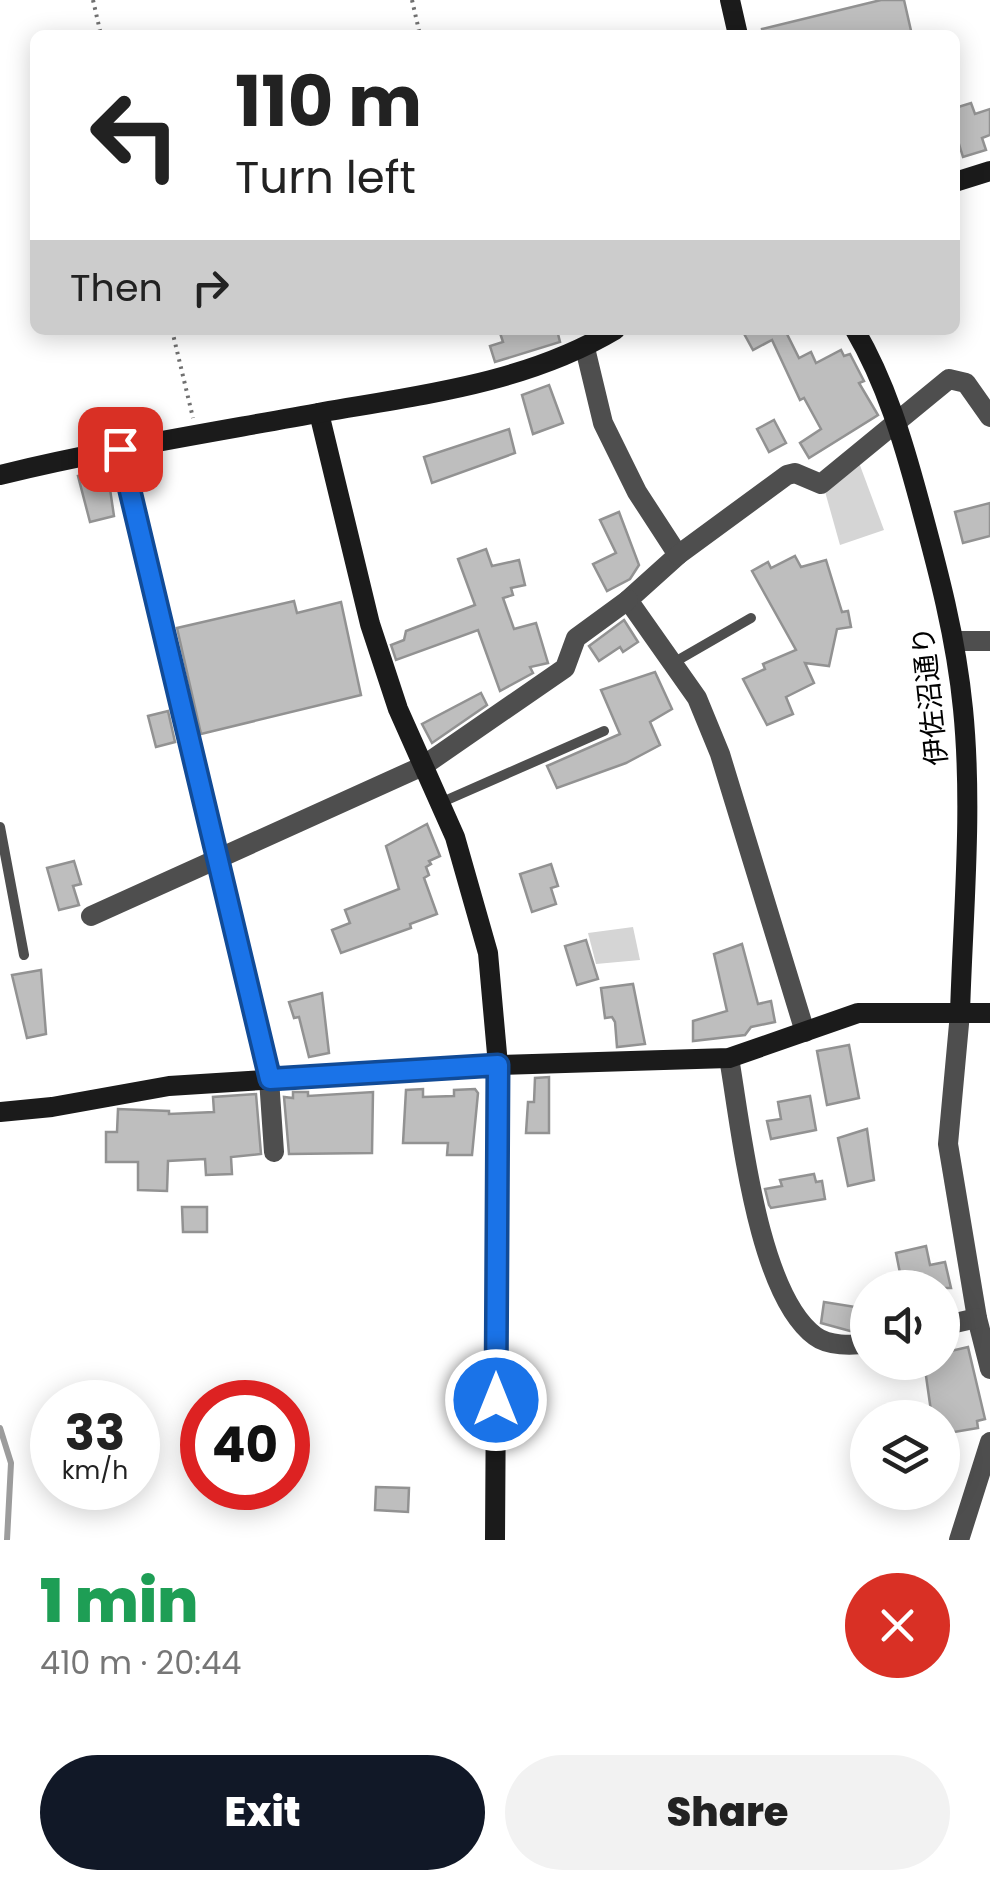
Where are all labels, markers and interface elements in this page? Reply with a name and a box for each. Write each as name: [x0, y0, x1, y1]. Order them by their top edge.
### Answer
text: 110 m: [235, 52, 422, 151]
icon: left: [70, 70, 200, 200]
text: Turn left: [235, 146, 416, 209]
icon: right: [183, 260, 238, 315]
text: Then: [70, 261, 163, 314]
pin: [78, 407, 163, 492]
icon: arrive: [93, 422, 148, 477]
street label: 伊佐沼通り: [903, 624, 957, 768]
map controls: [850, 1270, 960, 1510]
button: sound: [850, 1270, 960, 1380]
position arrow: [444, 1348, 548, 1452]
speed limit sign: 40: [180, 1380, 310, 1510]
text: 33: [65, 1397, 125, 1468]
button: layers: [850, 1400, 960, 1510]
text: km/h: [62, 1453, 128, 1488]
text: 1 min: [40, 1559, 198, 1643]
button: close: [845, 1573, 950, 1678]
text: 410 m · 20:44: [40, 1640, 241, 1685]
button: Exit: [40, 1755, 485, 1870]
button: Share: [505, 1755, 950, 1870]

